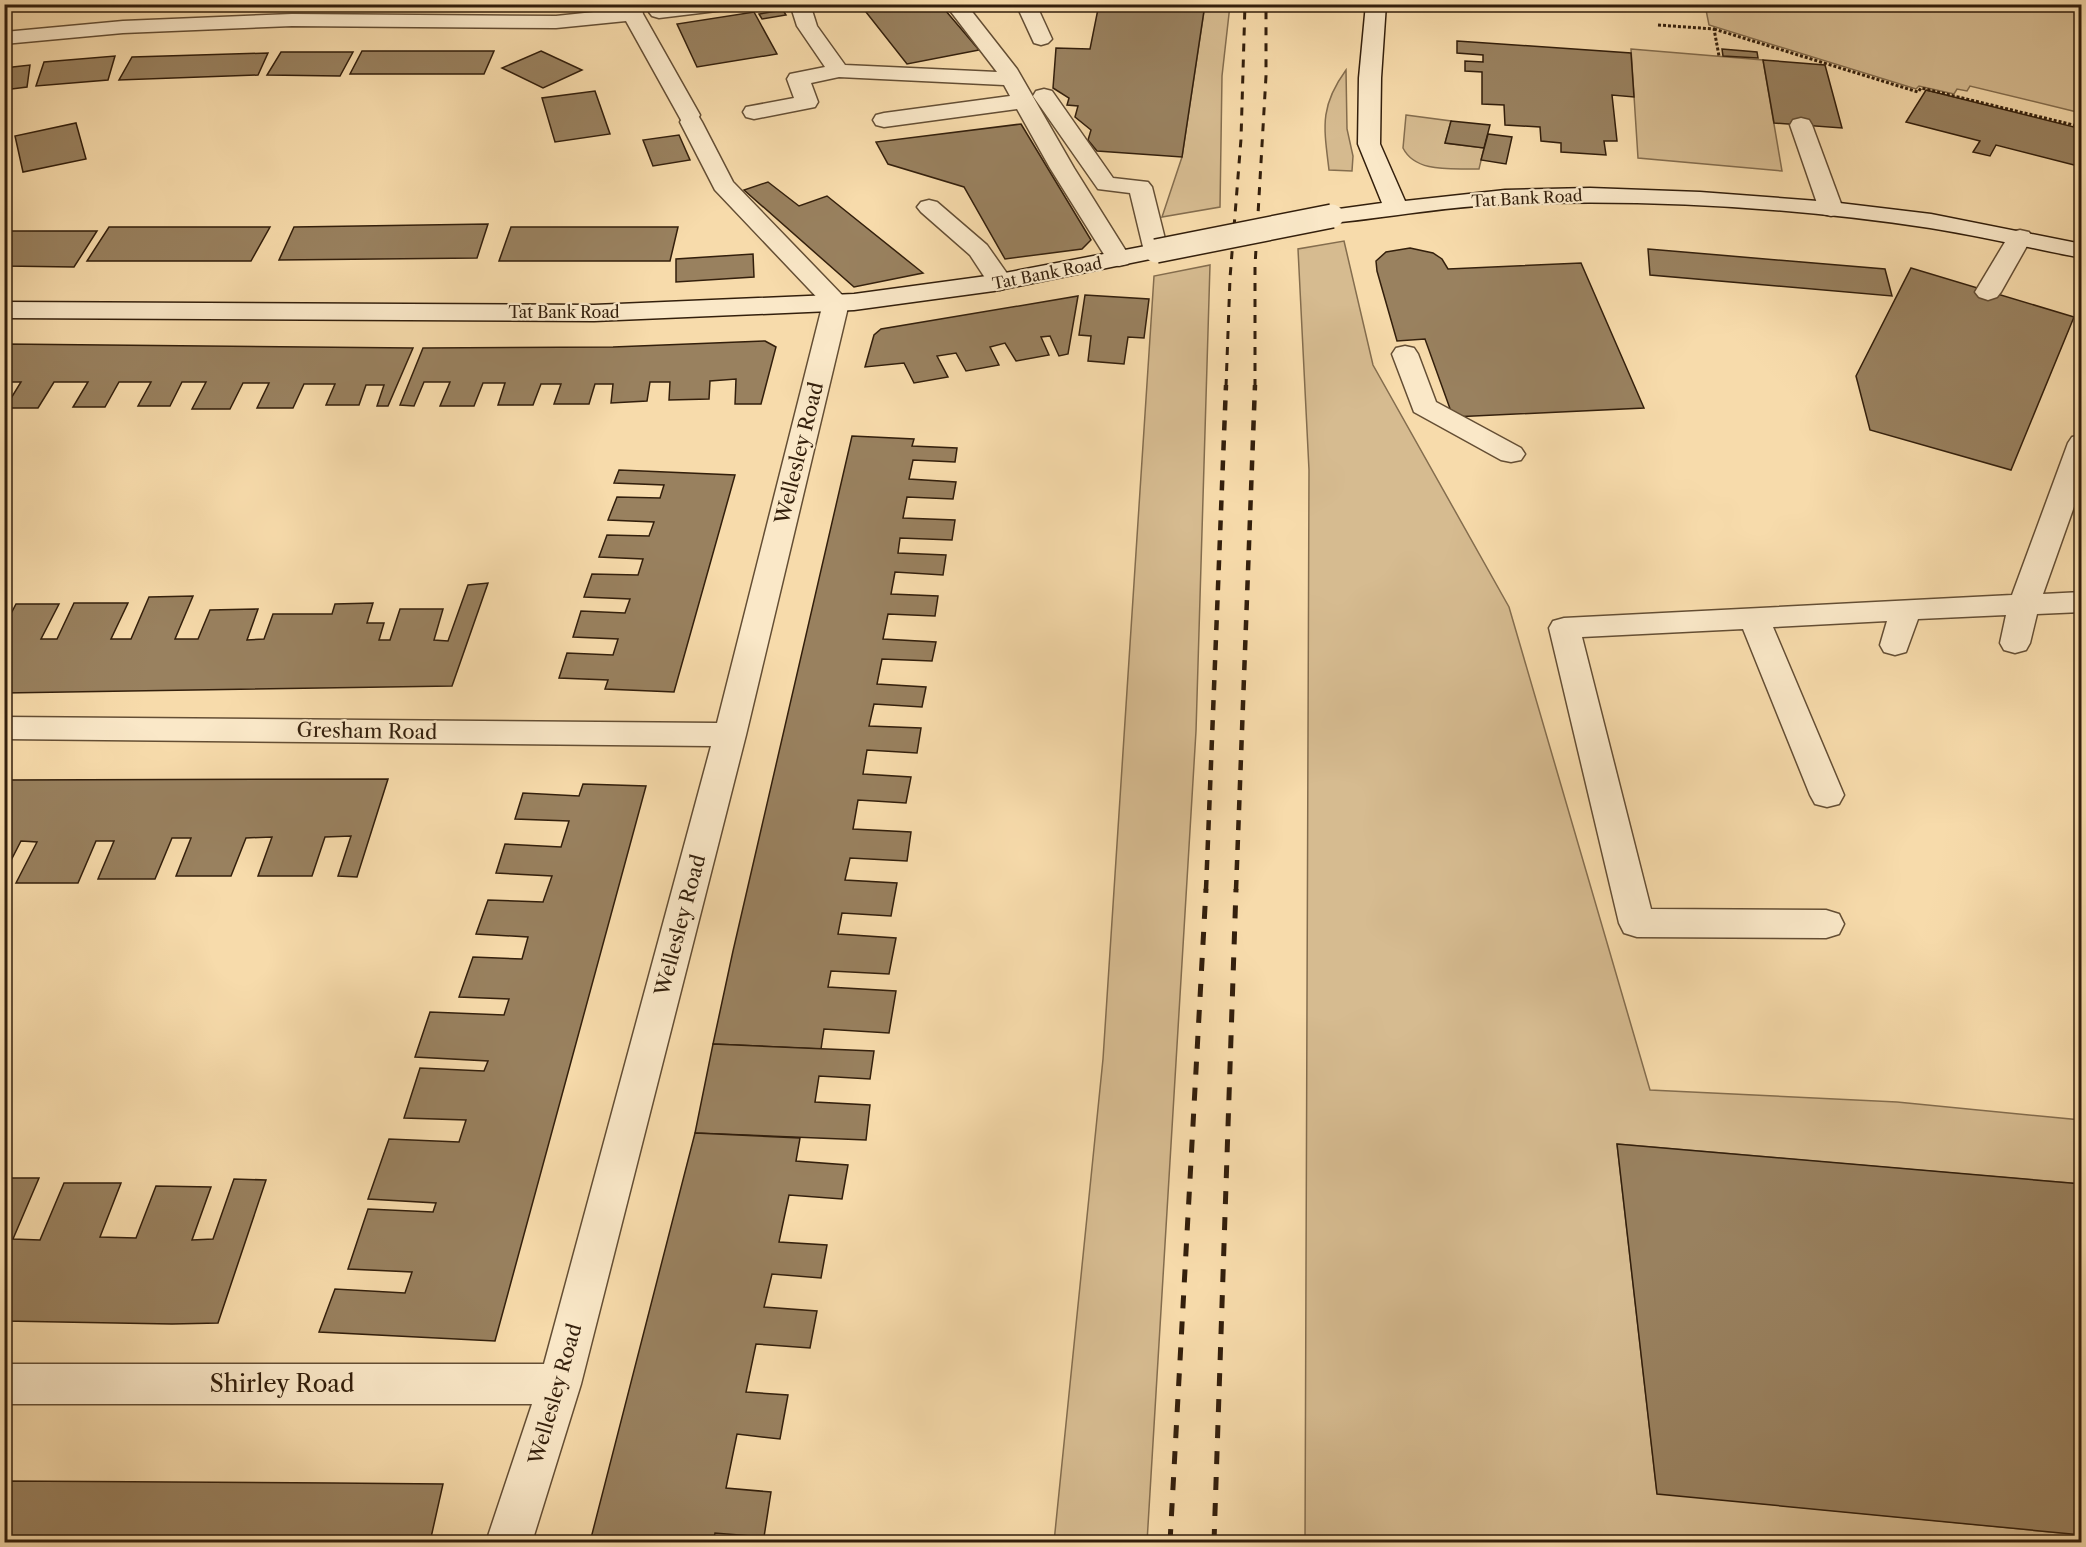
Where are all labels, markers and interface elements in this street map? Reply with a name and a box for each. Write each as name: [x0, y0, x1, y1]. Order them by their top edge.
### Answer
street label: Tat Bank Road: [1471, 185, 1583, 211]
street label: Tat Bank Road: [991, 253, 1104, 293]
street label: Tat Bank Road: [508, 302, 620, 322]
street label: Wellesley Road: [770, 380, 828, 527]
street label: Gresham Road: [296, 718, 438, 744]
street label: Wellesley Road: [649, 852, 710, 999]
street label: Wellesley Road: [523, 1321, 587, 1468]
street label: Shirley Road: [209, 1369, 355, 1398]

